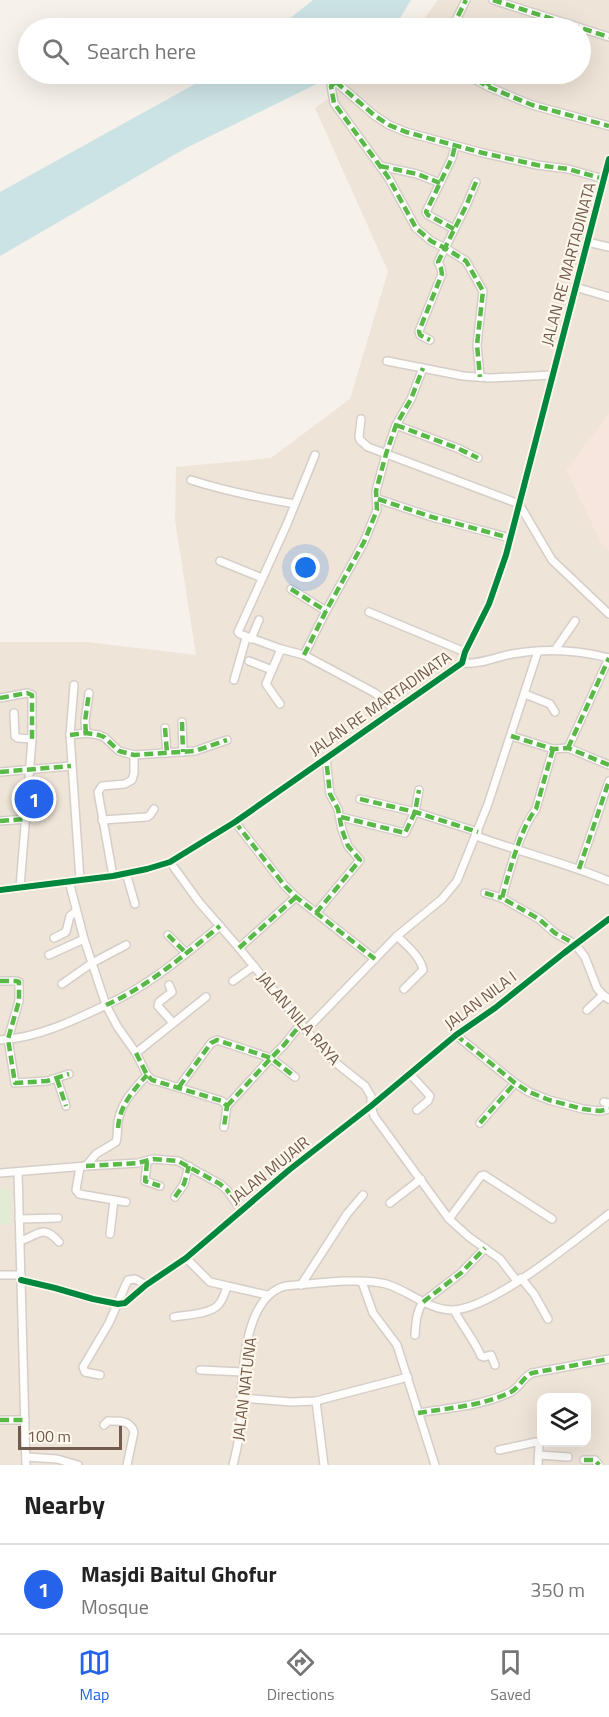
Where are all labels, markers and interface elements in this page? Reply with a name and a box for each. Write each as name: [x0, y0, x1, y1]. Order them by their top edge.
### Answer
search box: [18, 18, 591, 84]
text: Search here: [87, 34, 196, 68]
icon: search: [39, 35, 72, 68]
street label: JALAN RE MARTADINATA: [535, 179, 602, 349]
your location: [291, 553, 320, 582]
street label: JALAN RE MARTADINATA: [304, 644, 456, 761]
pin: 1: [15, 776, 54, 822]
street label: JALAN NILA I: [439, 965, 521, 1035]
street label: JALAN NILA RAYA: [252, 966, 347, 1070]
street label: JALAN MUJAIR: [224, 1130, 314, 1210]
street label: JALAN NATUNA: [226, 1335, 262, 1442]
map controls: [537, 1393, 591, 1447]
button: layers: [537, 1393, 591, 1447]
scale bar: [18, 1423, 122, 1450]
text: 100 m: [27, 1424, 71, 1448]
text: Nearby: [24, 1485, 105, 1524]
text: Masjdi Baitul Ghofur: [81, 1557, 277, 1591]
text: 1: [38, 1574, 49, 1605]
text: 350 m: [530, 1574, 585, 1605]
text: Mosque: [81, 1591, 149, 1622]
tab: Map: [78, 1646, 111, 1706]
tab: Directions: [267, 1646, 335, 1706]
tab: Saved: [490, 1646, 531, 1706]

